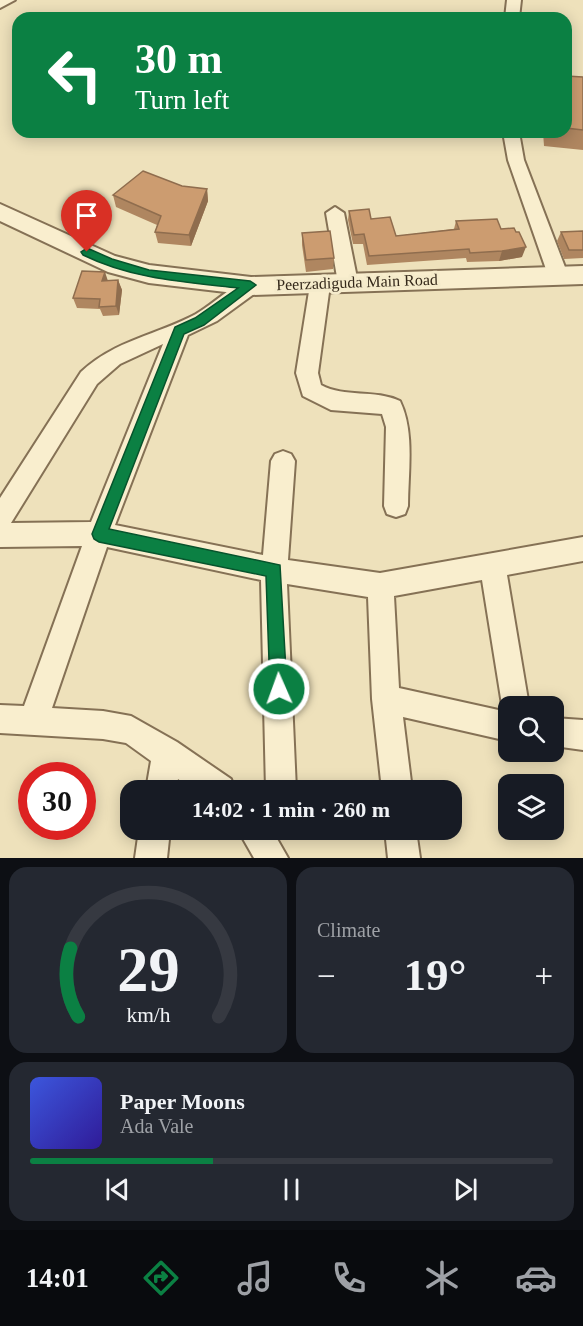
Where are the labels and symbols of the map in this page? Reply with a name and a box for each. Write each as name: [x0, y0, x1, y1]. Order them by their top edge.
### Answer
pin: [61, 190, 112, 252]
street label: Peerzadiguda Main Road: [276, 271, 438, 294]
position arrow: [247, 657, 311, 721]
speed limit sign: 30: [18, 762, 96, 840]

